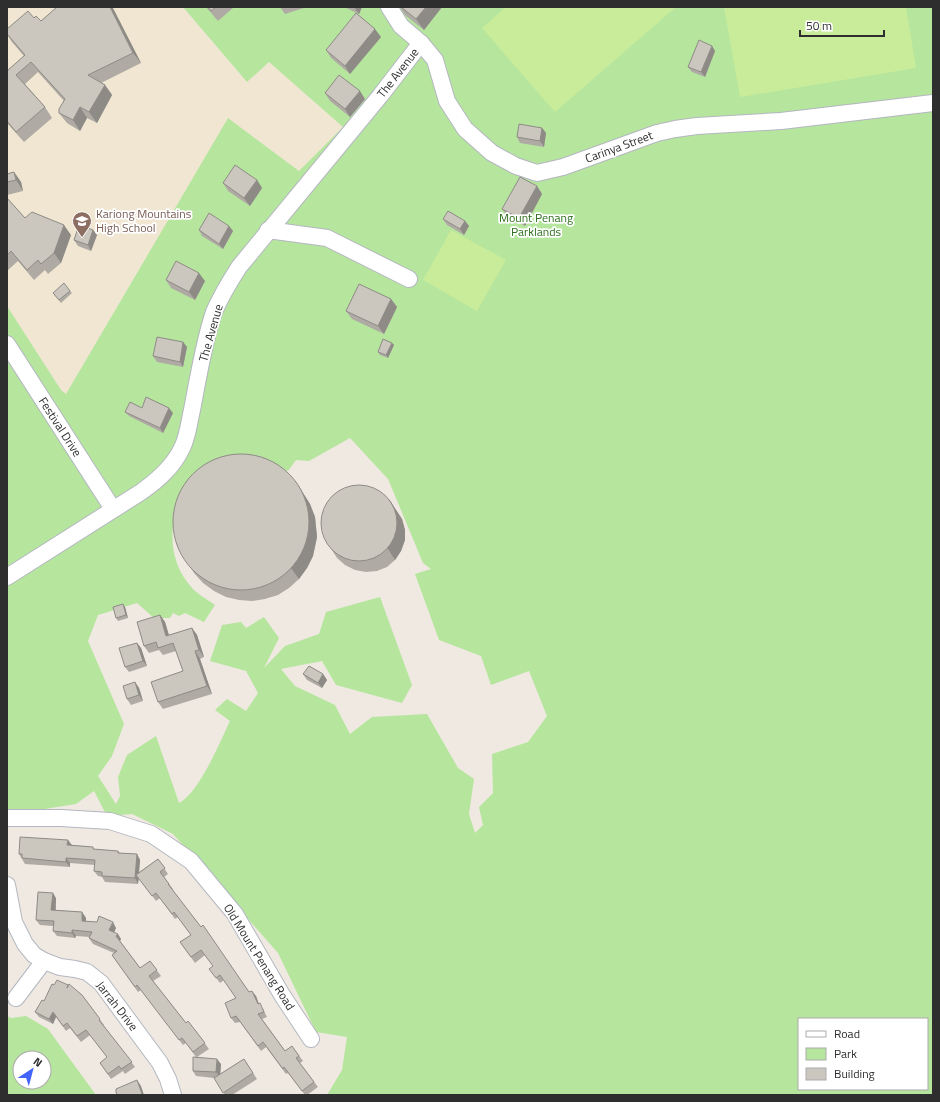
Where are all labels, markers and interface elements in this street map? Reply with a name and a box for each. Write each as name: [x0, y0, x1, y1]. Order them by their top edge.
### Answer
scale bar: [800, 12, 884, 38]
text: 50 m: [806, 16, 832, 35]
street label: The Avenue: [372, 44, 423, 102]
street label: Carinya Street: [582, 125, 656, 168]
place label: Kariong Mountains High School: [96, 204, 192, 237]
park label: Mount Penang Parklands: [499, 208, 573, 241]
school or university icon: Kariong Mountains High School: [71, 210, 93, 238]
street label: The Avenue: [193, 302, 228, 364]
street label: Festival Drive: [34, 393, 87, 460]
street label: Old Mount Penang Road: [219, 900, 300, 1014]
street label: Jarrah Drive: [92, 977, 143, 1035]
legend: [798, 1018, 928, 1090]
text: Road: [834, 1024, 860, 1043]
text: Park: [834, 1044, 857, 1063]
north arrow: [12, 1050, 52, 1090]
text: N: [30, 1053, 46, 1071]
text: Building: [834, 1064, 875, 1083]

